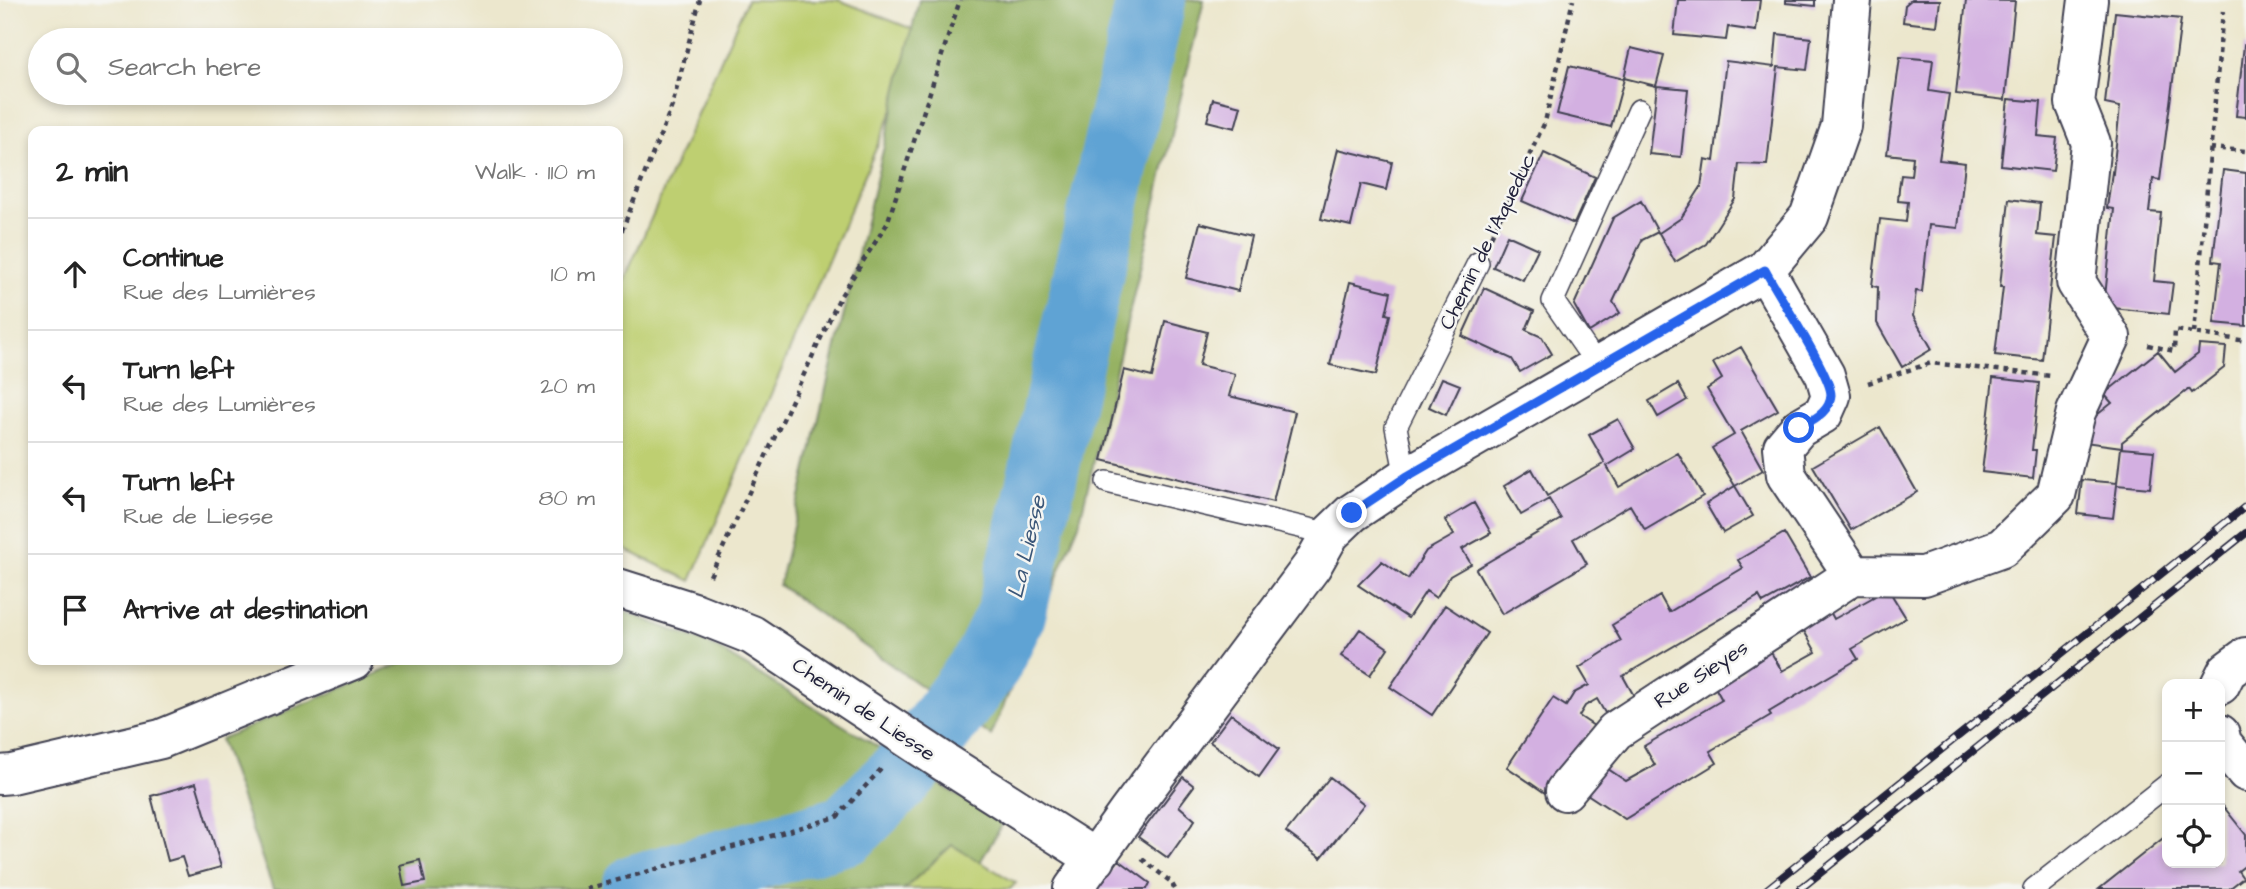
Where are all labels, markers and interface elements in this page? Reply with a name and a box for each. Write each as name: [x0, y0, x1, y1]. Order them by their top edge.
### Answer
search box: [28, 28, 623, 105]
icon: search: [52, 48, 90, 86]
text: Search here: [108, 49, 261, 85]
street label: Chemin de l'Aqueduc: [1432, 148, 1543, 334]
text: 2 min: [56, 151, 128, 193]
text: Walk · 110 m: [475, 156, 595, 188]
text: Continue: [123, 240, 224, 276]
icon: ahead: [56, 255, 94, 293]
text: 10 m: [550, 258, 595, 290]
text: Rue des Lumières: [123, 276, 316, 308]
text: Turn left: [123, 352, 234, 388]
icon: left: [56, 367, 94, 405]
text: 20 m: [540, 370, 595, 402]
text: Rue des Lumières: [123, 388, 316, 420]
route start: [1783, 412, 1814, 443]
text: Turn left: [123, 464, 234, 500]
icon: left: [56, 479, 94, 517]
text: 80 m: [538, 482, 595, 514]
water label: La Liesse: [1000, 491, 1055, 602]
route end: [1336, 497, 1367, 528]
text: Rue de Liesse: [123, 500, 274, 532]
icon: arrive: [56, 591, 94, 629]
text: Arrive at destination: [123, 592, 368, 628]
street label: Rue Sieyes: [1649, 633, 1755, 717]
street label: Chemin de Liesse: [786, 651, 941, 768]
map controls: [2162, 679, 2225, 868]
button: +: [2162, 679, 2225, 742]
button: −: [2162, 742, 2225, 805]
button: locate: [2162, 805, 2225, 868]

